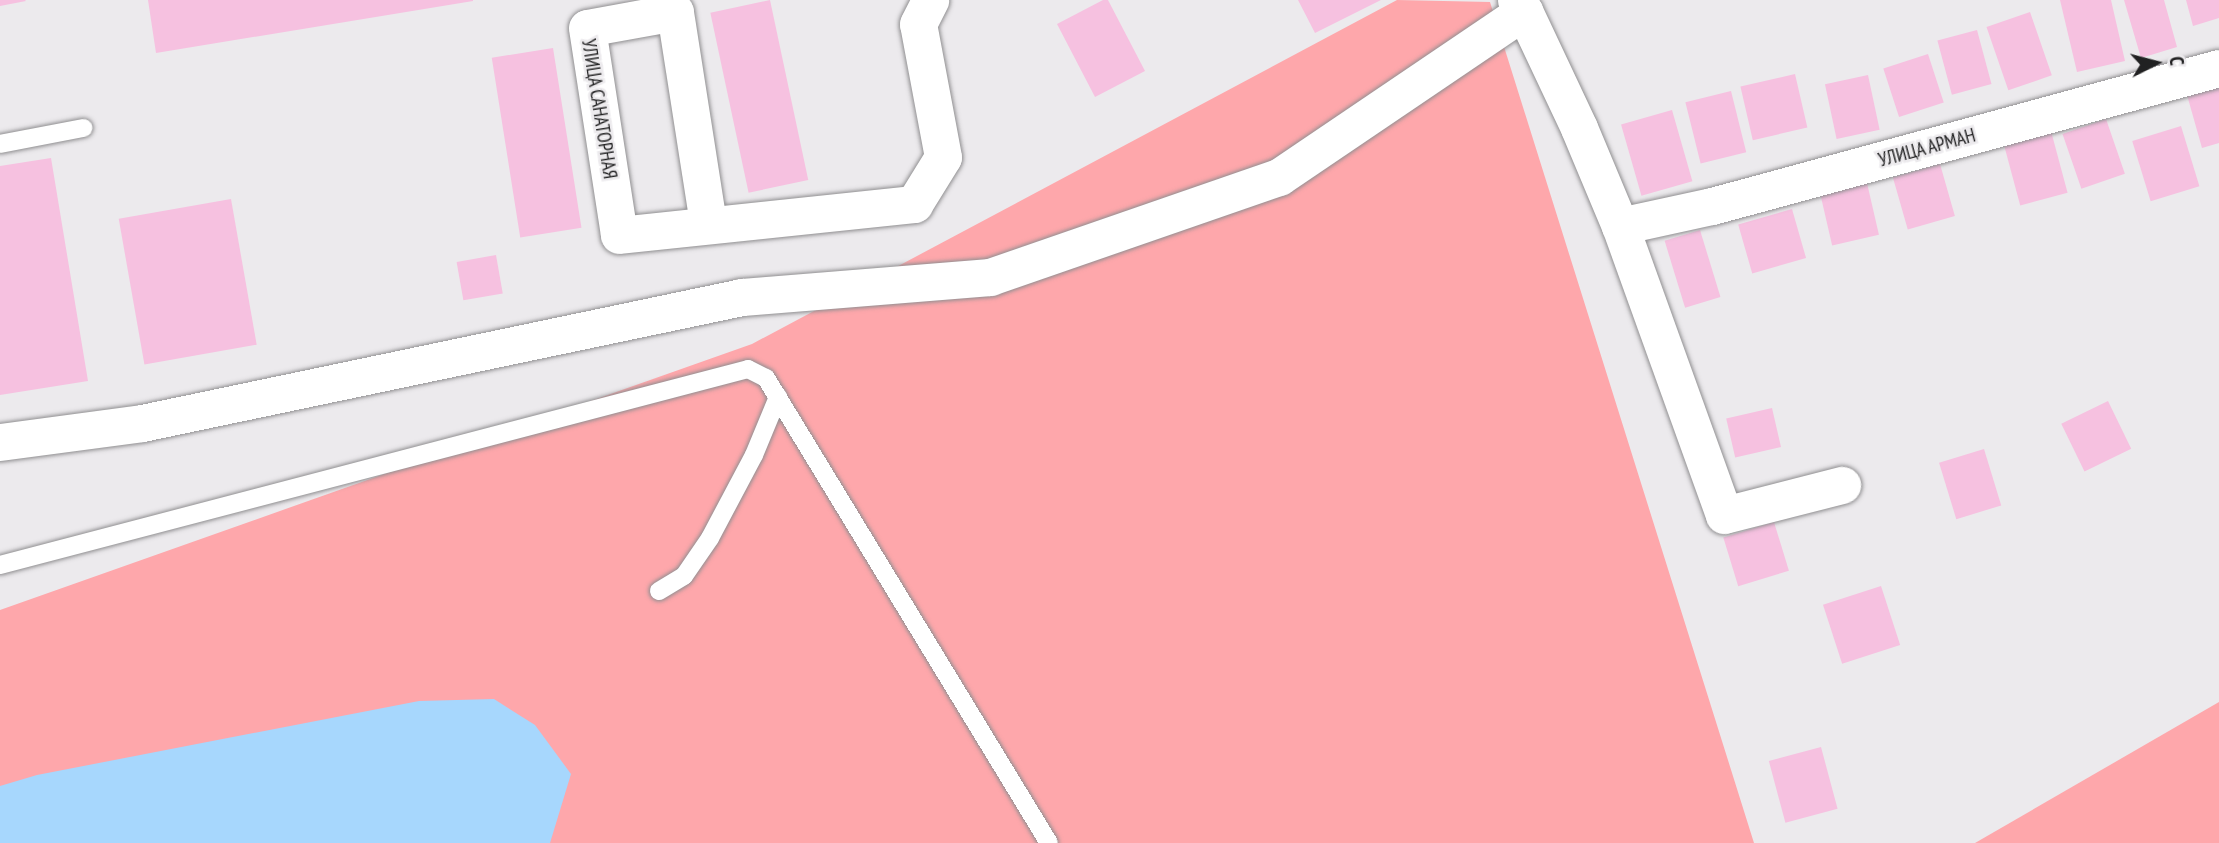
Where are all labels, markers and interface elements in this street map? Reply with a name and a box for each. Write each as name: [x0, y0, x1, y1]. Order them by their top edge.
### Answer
north arrow: [2121, 28, 2191, 98]
street label: УЛИЦА САНАТОРНАЯ: [577, 37, 621, 181]
text: С: [2164, 55, 2189, 66]
street label: УЛИЦА АРМАН: [1875, 124, 1979, 172]

